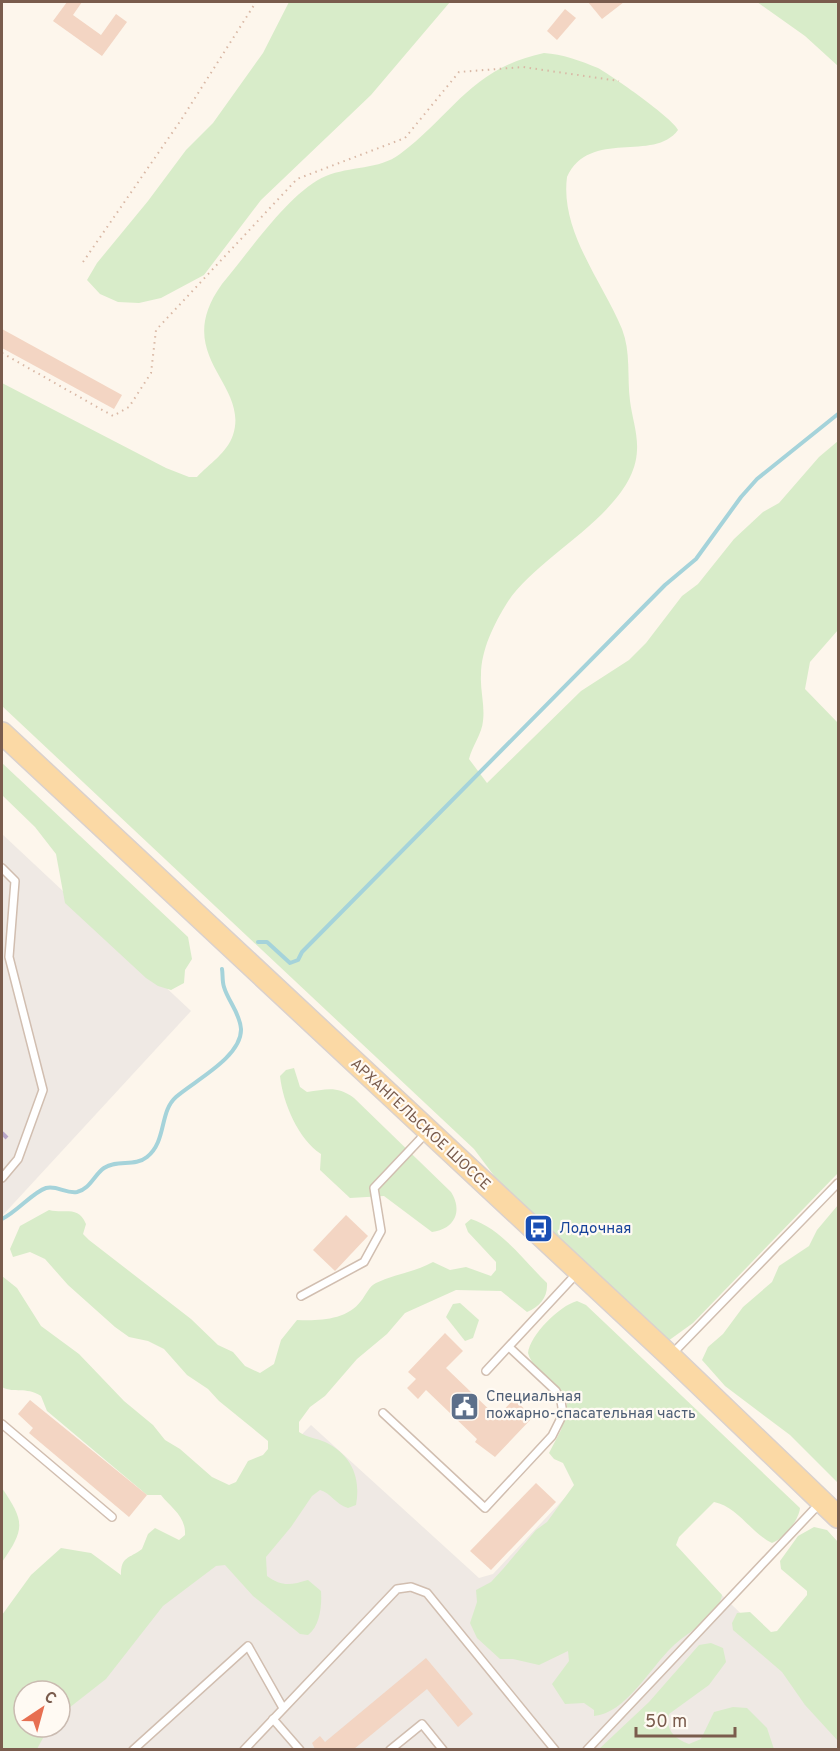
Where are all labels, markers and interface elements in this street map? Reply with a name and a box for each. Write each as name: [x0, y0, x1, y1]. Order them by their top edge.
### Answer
street label: АРХАНГЕЛЬСКОЕ ШОССЕ: [346, 1055, 494, 1195]
bus stop icon: Лодочная: [522, 1213, 554, 1245]
place label: Лодочная: [559, 1220, 632, 1239]
place label: Специальная пожарно-спасательная часть: [486, 1388, 696, 1424]
public building icon: Специальная пожарно-спасательная часть: [449, 1390, 481, 1422]
north arrow: [12, 1679, 72, 1739]
text: С: [40, 1687, 60, 1710]
scale bar: [636, 1700, 735, 1738]
text: 50 m: [645, 1711, 687, 1734]

